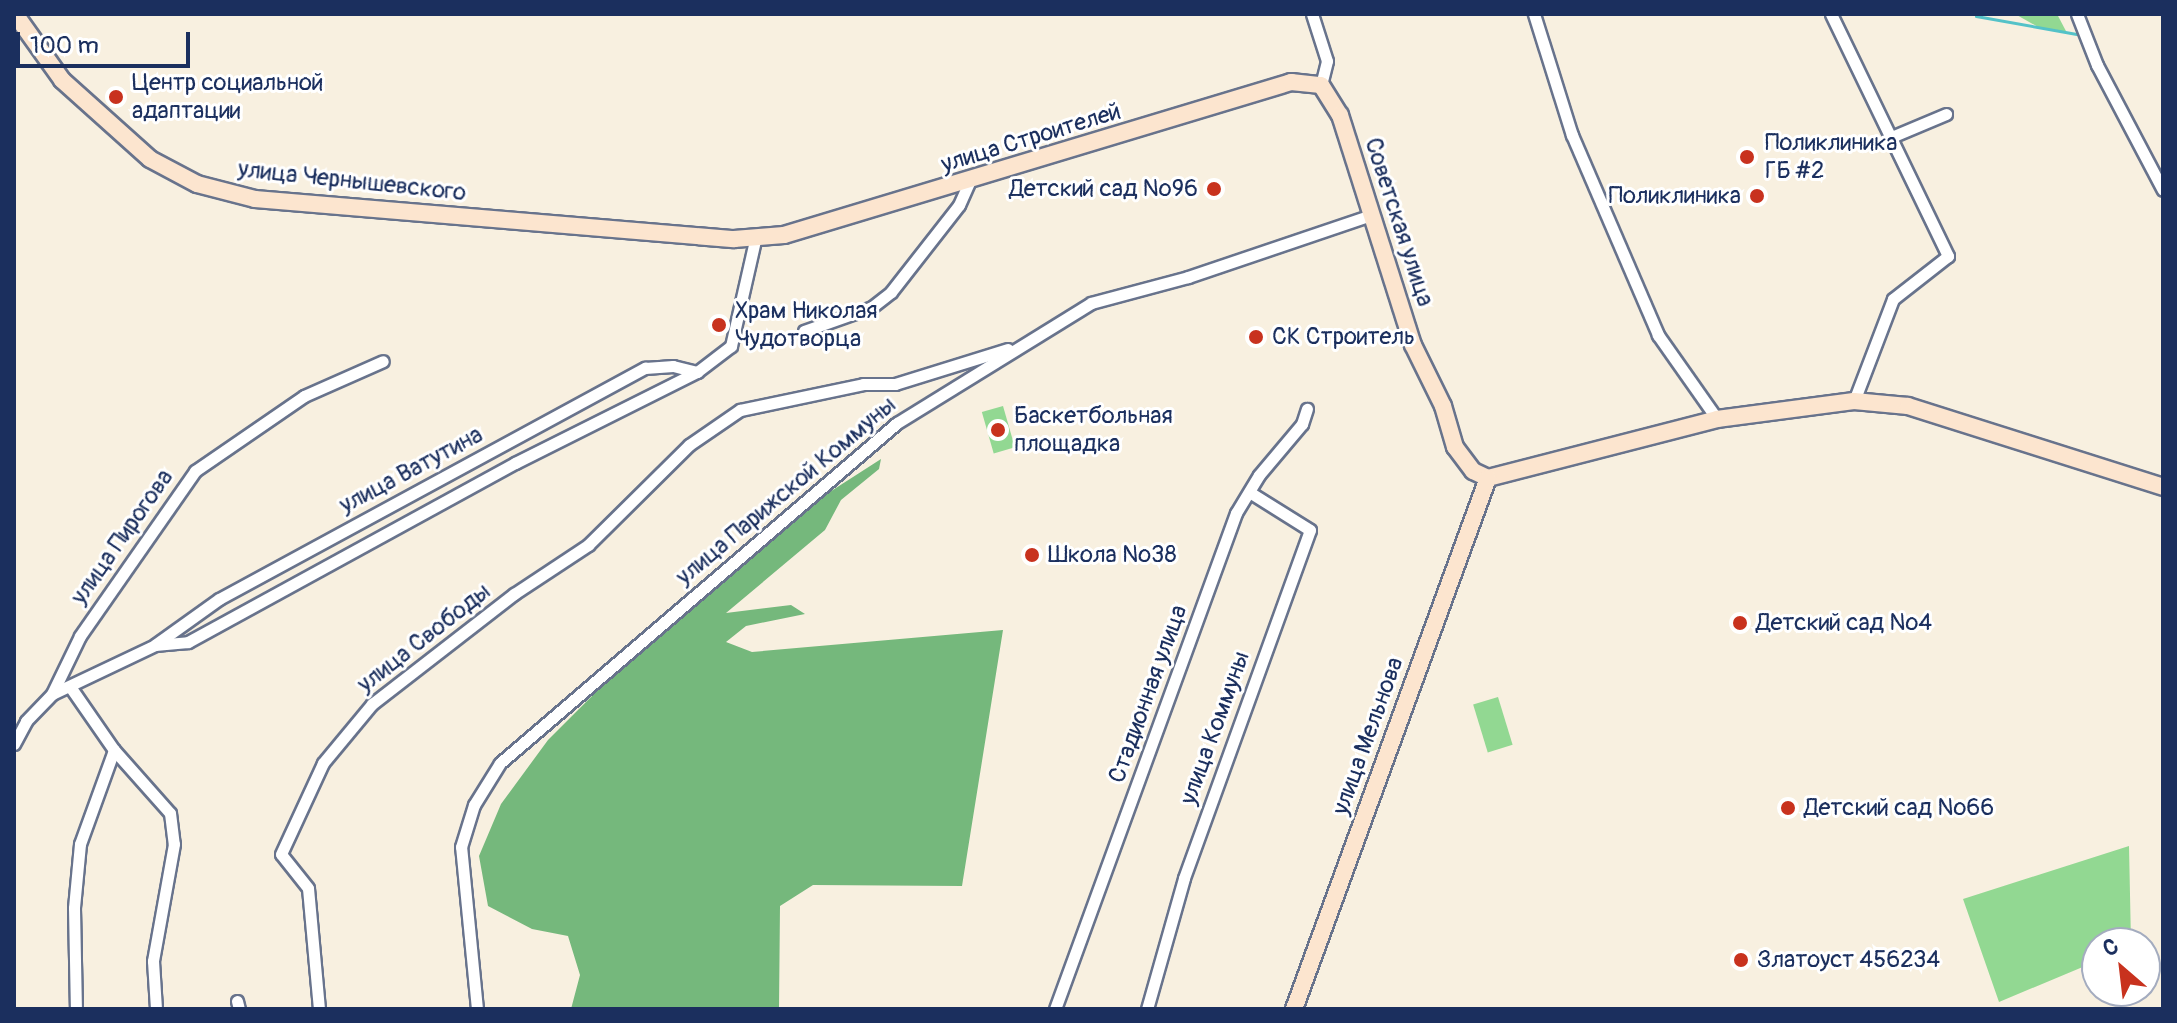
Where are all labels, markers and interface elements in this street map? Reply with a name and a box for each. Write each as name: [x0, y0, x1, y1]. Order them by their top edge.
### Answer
scale bar: [20, 16, 194, 66]
text: 100 m: [30, 31, 99, 60]
place label: Центр социальной адаптации: [132, 69, 323, 125]
marker: Центр социальной адаптации: [107, 88, 125, 106]
street label: улица Строителей: [938, 97, 1124, 179]
place label: Поликлиника ГБ #2: [1765, 129, 1897, 185]
street label: Советская улица: [1358, 134, 1440, 310]
marker: Поликлиника ГБ #2: [1736, 146, 1758, 168]
street label: улица Чернышевского: [237, 155, 467, 207]
place label: Детский сад №96: [1009, 175, 1198, 203]
marker: Детский сад №96: [1205, 180, 1223, 198]
place label: Поликлиника: [1609, 182, 1741, 210]
marker: Поликлиника: [1748, 187, 1766, 205]
place label: Храм Николая Чудотворца: [735, 297, 878, 353]
marker: Храм Николая Чудотворца: [710, 316, 728, 334]
place label: СК Строитель: [1272, 323, 1415, 351]
marker: СК Строитель: [1247, 328, 1265, 346]
street label: улица Парижской Коммуны: [670, 391, 902, 591]
place label: Баскетбольная площадка: [1014, 402, 1173, 458]
street label: улица Ватутина: [335, 420, 487, 520]
marker: Баскетбольная площадка: [989, 421, 1007, 439]
street label: улица Пирогова: [65, 464, 179, 610]
place label: Школа №38: [1048, 541, 1176, 569]
marker: Школа №38: [1023, 546, 1041, 564]
street label: улица Свободы: [352, 577, 496, 699]
street label: Стадионная улица: [1102, 601, 1194, 787]
place label: Детский сад №4: [1756, 609, 1932, 637]
marker: Детский сад №4: [1731, 614, 1749, 632]
street label: улица Коммуны: [1174, 647, 1256, 809]
street label: улица Мельнова: [1326, 653, 1410, 819]
place label: Детский сад №66: [1804, 794, 1994, 822]
marker: Детский сад №66: [1779, 799, 1797, 817]
north arrow: [2081, 927, 2161, 1007]
text: С: [2098, 932, 2123, 963]
place label: Златоуст 456234: [1757, 946, 1940, 974]
marker: Златоуст 456234: [1732, 951, 1750, 969]

